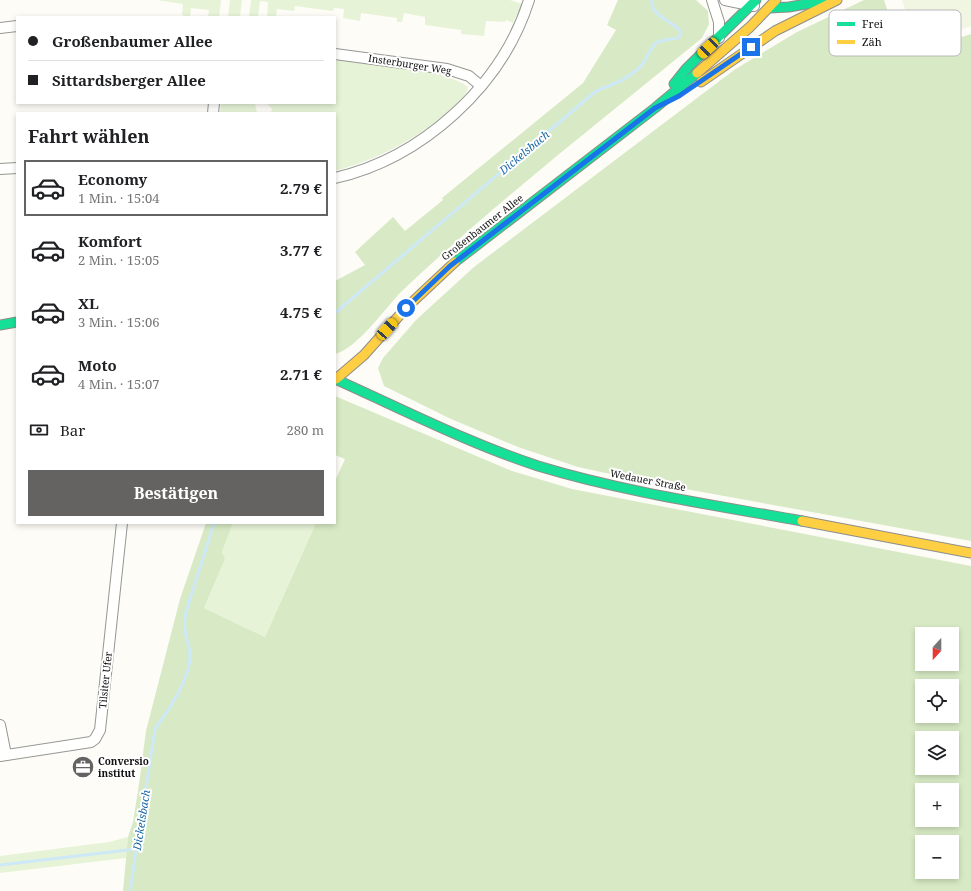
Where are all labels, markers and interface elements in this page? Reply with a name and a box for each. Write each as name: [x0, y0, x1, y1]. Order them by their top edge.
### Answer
legend: [829, 10, 961, 56]
text: Frei: [862, 16, 884, 31]
text: Großenbaumer Allee: [52, 31, 213, 51]
text: Zäh: [862, 34, 882, 49]
car: [695, 35, 721, 61]
route end: [742, 38, 760, 56]
street label: Insterburger Weg: [367, 51, 453, 78]
text: Sittardsberger Allee: [52, 70, 206, 90]
text: Fahrt wählen: [28, 124, 150, 148]
water label: Dickelsbach: [495, 126, 553, 178]
text: Economy: [78, 169, 147, 189]
icon: car: [30, 170, 66, 206]
text: 2.79 €: [280, 178, 322, 198]
text: 1 Min. · 15:04: [78, 189, 159, 207]
street label: Großenbaumer Allee: [438, 191, 526, 263]
text: Komfort: [78, 231, 142, 251]
icon: car: [30, 232, 66, 268]
text: 3.77 €: [280, 240, 322, 260]
text: 2 Min. · 15:05: [78, 251, 159, 269]
text: XL: [78, 293, 99, 313]
icon: car: [30, 294, 66, 330]
route start: [397, 299, 415, 317]
text: 4.75 €: [280, 302, 322, 322]
text: 3 Min. · 15:06: [78, 313, 159, 331]
car: [375, 316, 399, 342]
text: Moto: [78, 355, 117, 375]
icon: car: [30, 356, 66, 392]
text: 2.71 €: [280, 364, 322, 384]
text: 4 Min. · 15:07: [78, 375, 159, 393]
icon: cash: [28, 419, 50, 441]
text: Bar: [60, 420, 85, 440]
text: 280 m: [287, 421, 324, 439]
street label: Wedauer Straße: [609, 466, 687, 494]
button: Bestätigen: [28, 470, 324, 516]
north arrow: [915, 627, 959, 671]
map controls: [915, 627, 959, 879]
street label: Tilsiter Ufer: [95, 651, 115, 709]
button: locate: [915, 679, 959, 723]
button: layers: [915, 731, 959, 775]
office icon: Conversio institut: [70, 754, 96, 780]
place label: Conversio institut: [98, 754, 149, 780]
button: +: [915, 783, 959, 827]
water label: Dickelsbach: [129, 788, 153, 852]
button: −: [915, 835, 959, 879]

